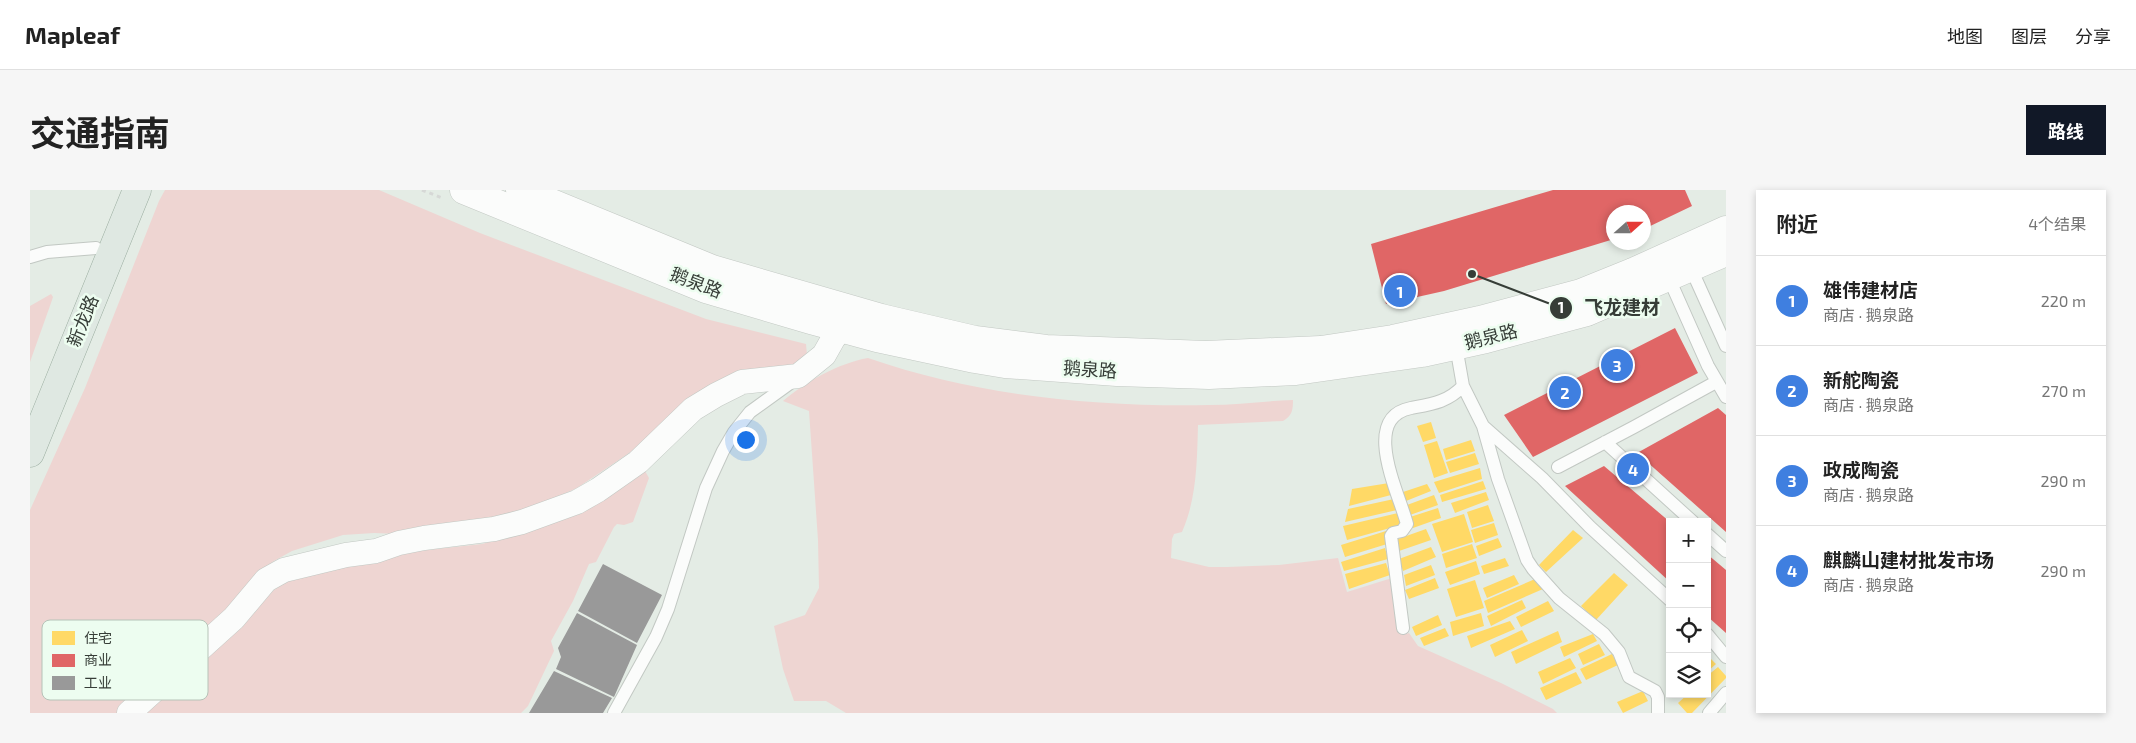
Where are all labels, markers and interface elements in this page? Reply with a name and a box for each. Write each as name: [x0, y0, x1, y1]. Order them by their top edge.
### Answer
text: Mapleaf: [25, 20, 120, 49]
text: 地图: [1947, 25, 1983, 47]
text: 图层: [2011, 25, 2047, 47]
text: 分享: [2075, 25, 2111, 47]
button: 路线: [2026, 105, 2106, 155]
text: 交通指南: [30, 111, 170, 153]
north arrow: [1606, 205, 1651, 250]
text: 附近: [1776, 211, 1818, 236]
text: 4个结果: [2028, 214, 2086, 233]
street label: 鹅泉路: [667, 262, 726, 302]
pin: 1: [1384, 272, 1416, 310]
text: 雄伟建材店: [1823, 278, 1918, 301]
street label: 新龙路: [62, 291, 102, 350]
callout: 飞龙建材: [1549, 291, 1670, 325]
text: 1: [1789, 291, 1795, 310]
text: 220 m: [2041, 291, 2086, 310]
text: 飞龙建材: [1584, 295, 1660, 318]
text: 1: [1558, 298, 1564, 316]
text: 商店 · 鹅泉路: [1823, 305, 1914, 324]
street label: 鹅泉路: [1462, 319, 1520, 353]
pin: 3: [1601, 346, 1633, 384]
street label: 鹅泉路: [1062, 356, 1118, 382]
text: 新舵陶瓷: [1823, 368, 1899, 391]
pin: 2: [1549, 373, 1581, 411]
text: 2: [1787, 381, 1797, 400]
text: 270 m: [2042, 381, 2086, 400]
text: 商店 · 鹅泉路: [1823, 395, 1914, 414]
your location: [733, 427, 759, 453]
pin: 4: [1617, 450, 1649, 488]
text: 政成陶瓷: [1823, 458, 1899, 481]
text: 3: [1787, 471, 1797, 490]
text: 290 m: [2041, 471, 2086, 490]
text: 商店 · 鹅泉路: [1823, 485, 1914, 504]
map controls: [1666, 518, 1711, 698]
button: +: [1666, 518, 1711, 563]
text: 麒麟山建材批发市场: [1823, 548, 1994, 571]
text: 4: [1787, 561, 1797, 580]
text: 290 m: [2041, 561, 2086, 580]
button: −: [1666, 563, 1711, 608]
text: 商店 · 鹅泉路: [1823, 575, 1914, 594]
button: locate: [1666, 608, 1711, 653]
legend: [42, 620, 208, 700]
text: 住宅: [84, 629, 112, 646]
text: 商业: [84, 651, 112, 668]
button: layers: [1666, 653, 1711, 698]
text: 工业: [84, 674, 112, 691]

